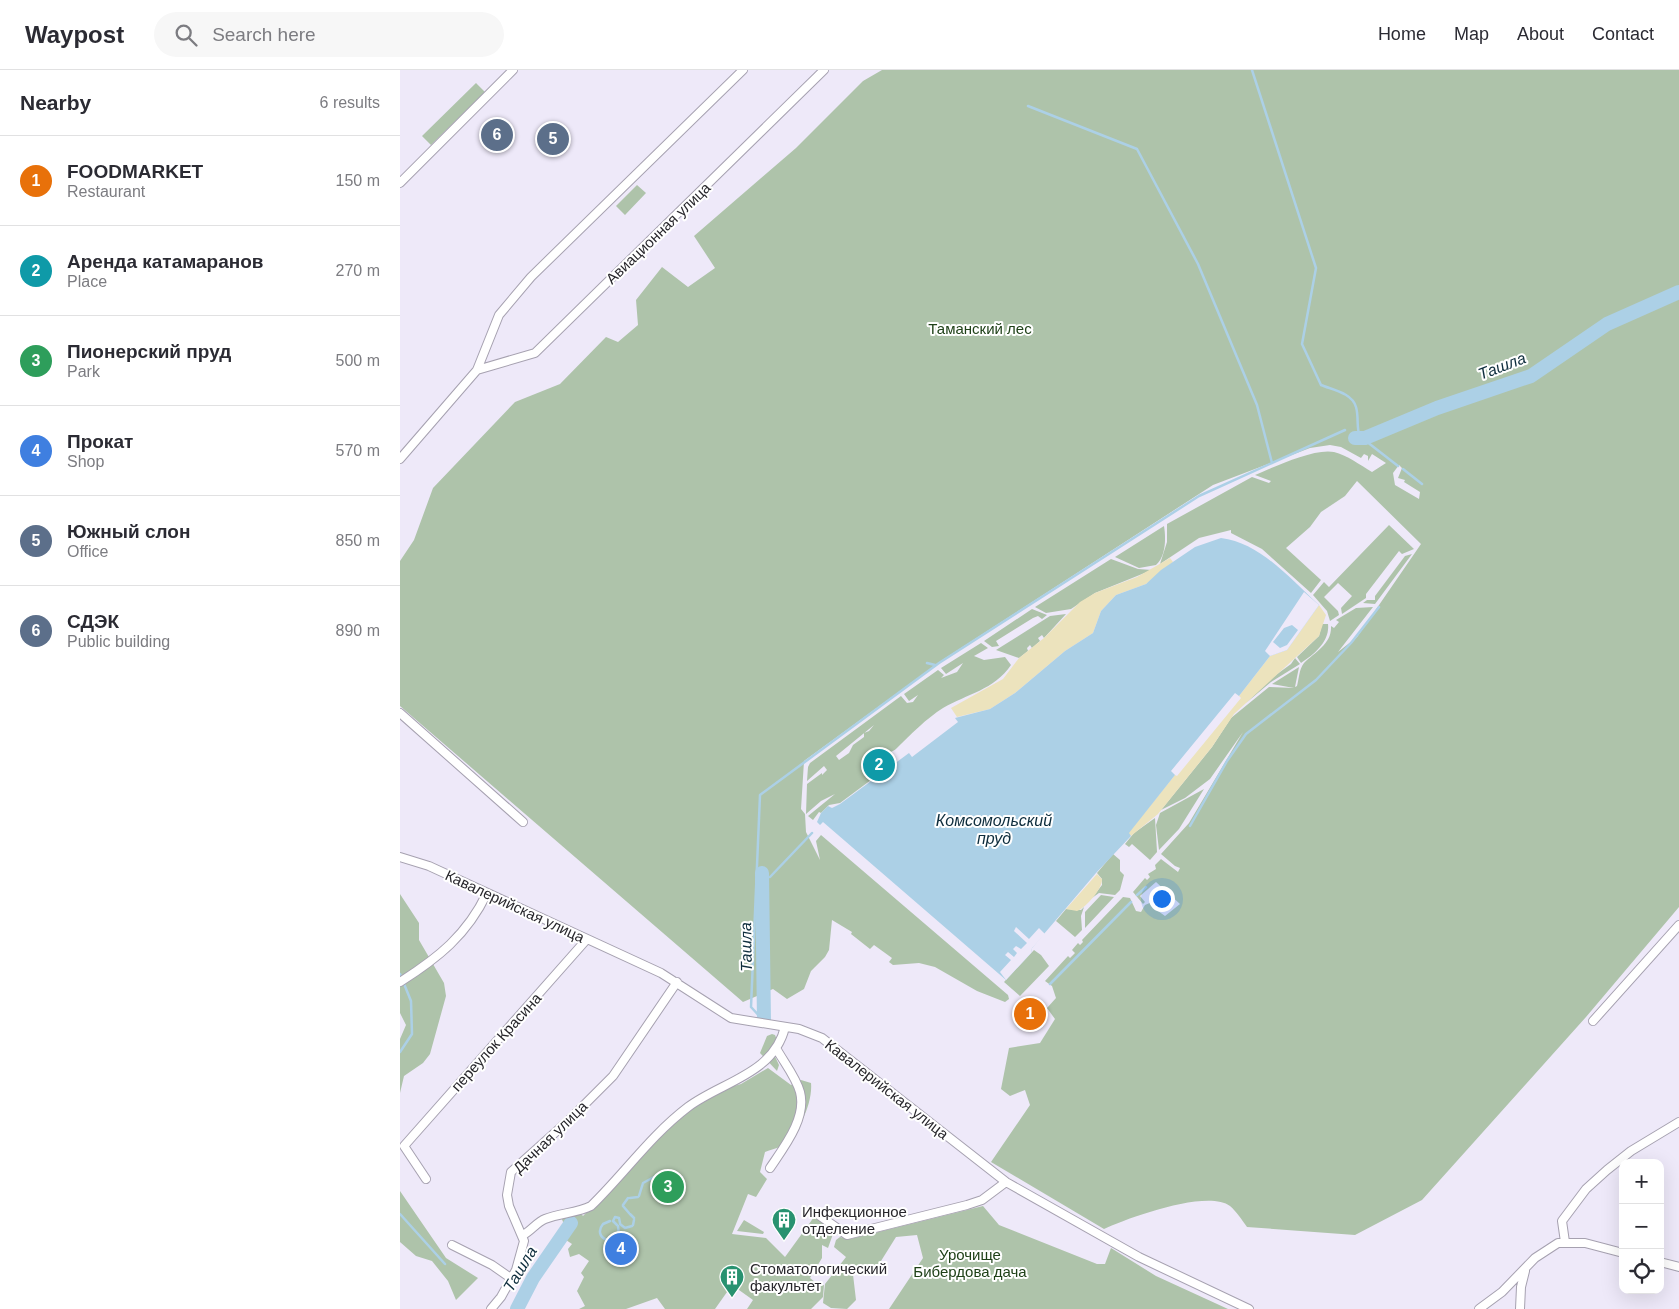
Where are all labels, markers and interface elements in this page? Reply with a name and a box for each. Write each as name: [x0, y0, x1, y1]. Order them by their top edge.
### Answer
search box: [154, 12, 504, 57]
text: Waypost: [25, 21, 124, 48]
icon: search: [172, 21, 200, 49]
text: Search here: [212, 24, 316, 45]
text: Home: [1378, 24, 1426, 44]
text: Map: [1454, 24, 1489, 44]
text: About: [1517, 24, 1564, 44]
text: Contact: [1592, 24, 1654, 44]
text: Nearby: [20, 91, 91, 114]
text: 6 results: [320, 94, 380, 111]
pin: 6: [481, 116, 513, 154]
pin: 5: [537, 120, 569, 158]
text: FOODMARKET: [67, 161, 203, 182]
text: 1: [32, 172, 40, 189]
text: 150 m: [336, 172, 380, 189]
street label: Авиационная улица: [602, 178, 714, 287]
text: Restaurant: [67, 183, 145, 200]
text: Аренда катамаранов: [67, 251, 264, 272]
text: 2: [32, 262, 40, 279]
text: 270 m: [336, 262, 380, 279]
text: Place: [67, 273, 107, 290]
park label: Таманский лес: [928, 320, 1032, 337]
text: Пионерский пруд: [67, 341, 231, 362]
water label: Ташла: [1476, 349, 1528, 383]
text: 3: [32, 352, 40, 369]
text: 500 m: [336, 352, 380, 369]
text: Park: [67, 363, 100, 380]
text: Прокат: [67, 431, 133, 452]
text: 4: [32, 442, 40, 459]
text: 570 m: [336, 442, 380, 459]
text: Shop: [67, 453, 104, 470]
text: Южный слон: [67, 521, 190, 542]
text: 5: [32, 532, 40, 549]
text: 850 m: [336, 532, 380, 549]
text: Office: [67, 543, 109, 560]
text: СДЭК: [67, 611, 119, 632]
text: 6: [32, 622, 40, 639]
text: 890 m: [336, 622, 380, 639]
text: Public building: [67, 633, 170, 650]
pin: 2: [863, 746, 895, 784]
water label: Комсомольский пруд: [936, 812, 1052, 847]
street label: Кавалерийская улица: [443, 866, 588, 946]
your location: [1149, 886, 1175, 912]
water label: Ташла: [737, 922, 755, 972]
street label: переулок Красина: [448, 989, 545, 1095]
pin: 1: [1014, 995, 1046, 1033]
street label: Кавалерийская улица: [822, 1036, 953, 1143]
street label: Дачная улица: [510, 1097, 591, 1177]
map controls: [1619, 1159, 1664, 1294]
button: +: [1619, 1159, 1664, 1204]
pin: 3: [652, 1168, 684, 1206]
place label: Инфекционное отделение: [802, 1203, 907, 1237]
button: −: [1619, 1204, 1664, 1249]
building icon: Инфекционное отделение: [771, 1207, 797, 1241]
pin: 4: [605, 1230, 637, 1268]
water label: Ташла: [500, 1243, 540, 1295]
park label: Урочище Бибердова дача: [913, 1246, 1027, 1280]
button: locate: [1619, 1249, 1664, 1294]
place label: Стоматологический факультет: [750, 1260, 887, 1294]
building icon: Стоматологический факультет: [719, 1264, 745, 1298]

